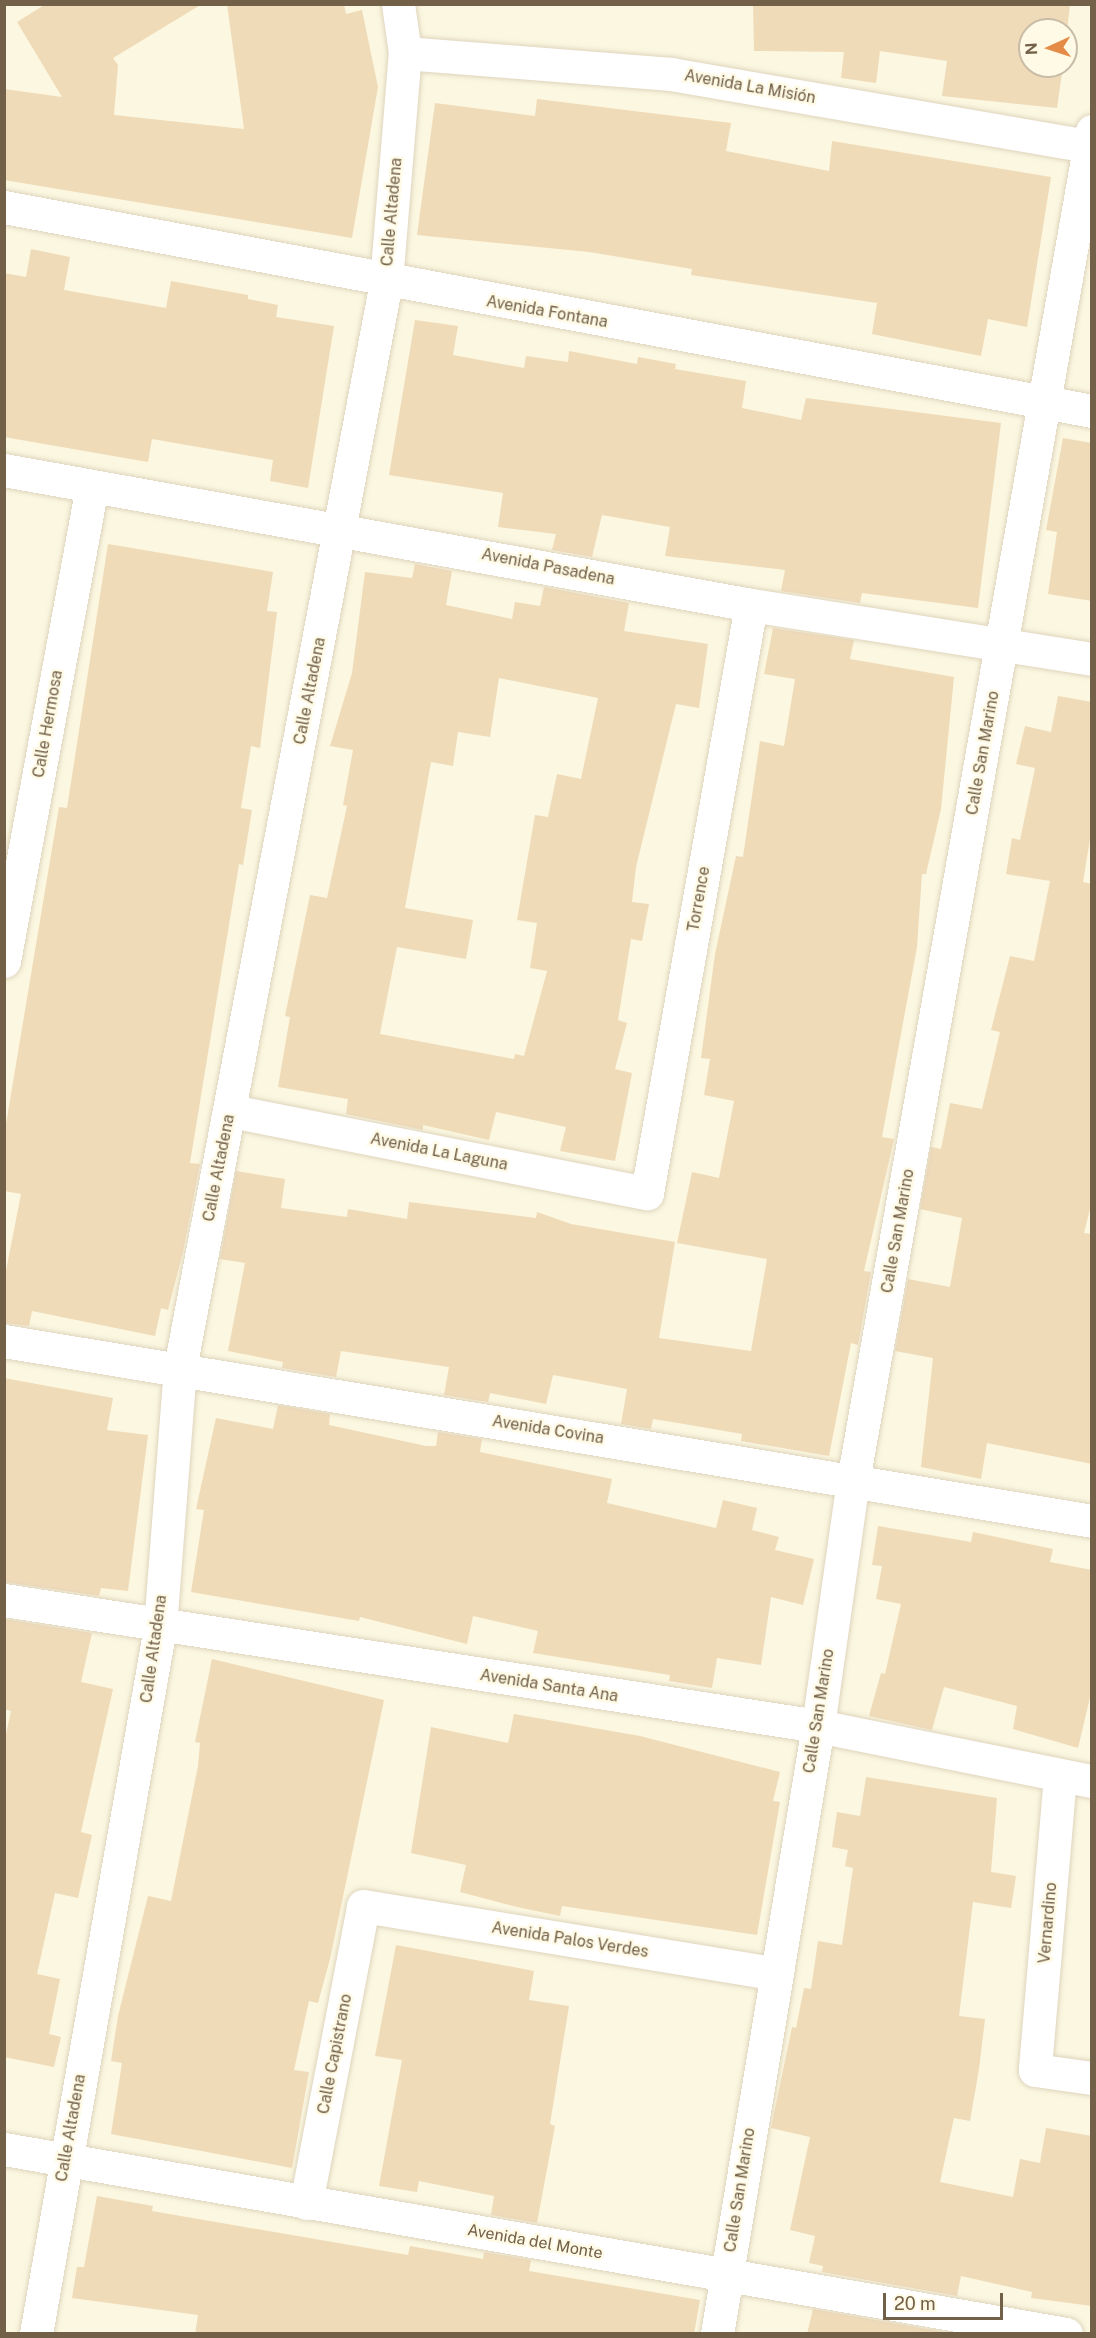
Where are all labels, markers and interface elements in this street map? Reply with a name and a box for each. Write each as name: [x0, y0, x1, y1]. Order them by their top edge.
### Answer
north arrow: [1018, 18, 1078, 78]
text: N: [1022, 42, 1041, 56]
street label: Avenida La Misión: [683, 66, 817, 108]
street label: Calle Altadena: [378, 157, 406, 267]
street label: Avenida Fontana: [485, 292, 609, 332]
street label: Avenida Pasadena: [480, 545, 616, 589]
street label: Calle Altadena: [290, 636, 330, 746]
street label: Calle Hermosa: [29, 669, 67, 779]
street label: Calle San Marino: [963, 689, 1003, 817]
street label: Torrence: [684, 865, 714, 933]
street label: Calle Altadena: [199, 1113, 239, 1223]
street label: Avenida La Laguna: [369, 1129, 509, 1175]
street label: Calle San Marino: [878, 1167, 918, 1295]
street label: Avenida Covina: [491, 1412, 605, 1448]
street label: Calle Altadena: [137, 1594, 171, 1704]
street label: Calle San Marino: [800, 1647, 838, 1775]
street label: Avenida Santa Ana: [479, 1666, 619, 1706]
street label: Vernardino: [1035, 1882, 1061, 1964]
street label: Avenida Palos Verdes: [490, 1918, 650, 1962]
street label: Calle Capistrano: [314, 1992, 356, 2116]
street label: Calle Altadena: [52, 2073, 90, 2183]
street label: Calle San Marino: [721, 2126, 759, 2254]
street label: Avenida del Monte: [466, 2221, 604, 2263]
scale bar: [886, 2281, 1006, 2319]
text: 20 m: [894, 2293, 936, 2314]

